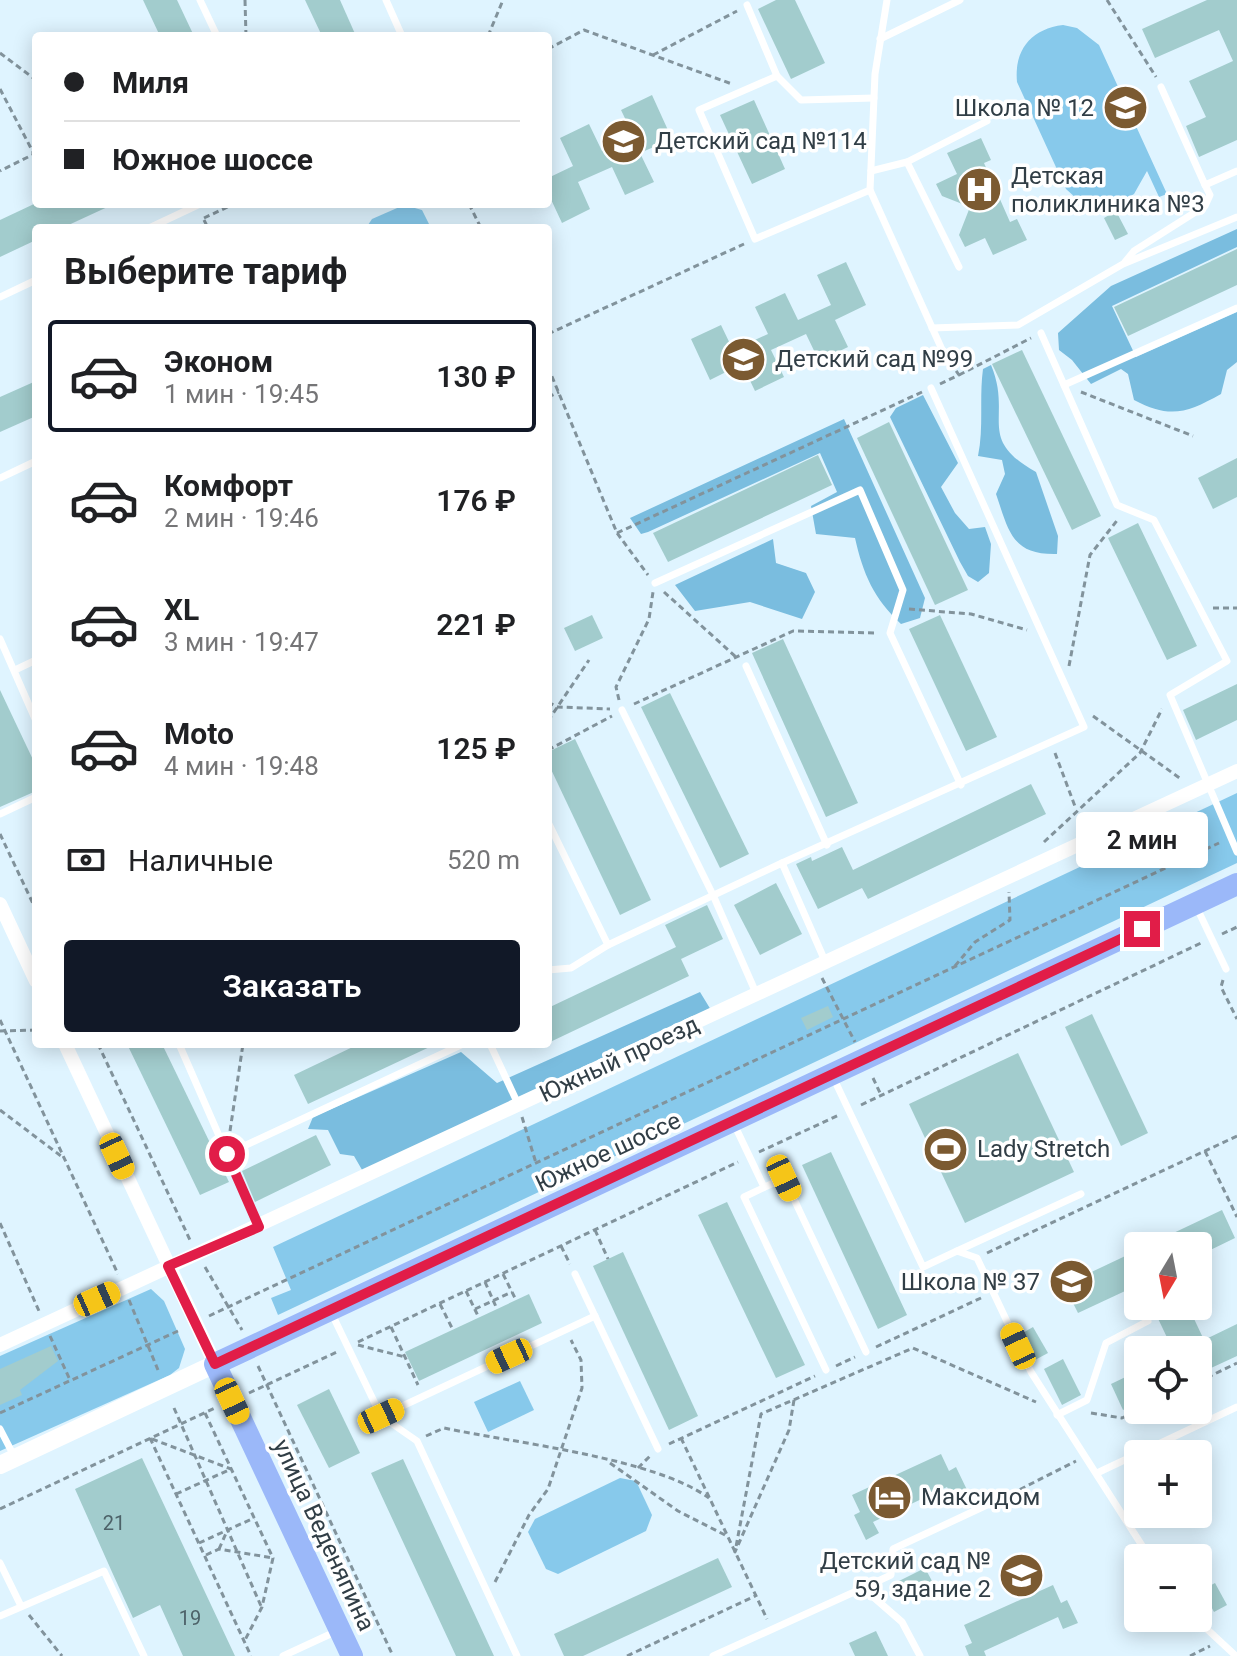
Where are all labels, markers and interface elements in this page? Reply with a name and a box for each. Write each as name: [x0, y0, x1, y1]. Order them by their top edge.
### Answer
text: Миля: [112, 65, 189, 100]
school or university icon: Школа № 12: [1101, 84, 1149, 132]
place label: Школа № 12: [955, 94, 1094, 122]
school or university icon: Детский сад №114: [600, 117, 648, 165]
place label: Детский сад №114: [655, 127, 867, 155]
text: Южное шоссе: [112, 142, 313, 177]
place label: Детская поликлиника №3: [1011, 162, 1205, 218]
hospital icon: Детская поликлиника №3: [956, 166, 1004, 214]
text: Выберите тариф: [64, 251, 347, 293]
school or university icon: Детский сад №99: [720, 335, 768, 383]
icon: car: [68, 340, 140, 412]
text: Эконом: [164, 344, 273, 379]
place label: Детский сад №99: [775, 345, 973, 373]
text: 130 ₽: [436, 359, 516, 394]
text: 1 мин · 19:45: [164, 379, 319, 409]
icon: car: [68, 464, 140, 536]
text: Комфорт: [164, 468, 293, 503]
text: 176 ₽: [436, 483, 516, 518]
text: 2 мин · 19:46: [164, 503, 319, 533]
icon: car: [68, 588, 140, 660]
text: XL: [164, 592, 199, 627]
text: 221 ₽: [436, 607, 516, 642]
text: 3 мин · 19:47: [164, 627, 319, 657]
icon: car: [68, 712, 140, 784]
text: Moto: [164, 716, 234, 751]
text: 125 ₽: [436, 731, 516, 766]
text: 4 мин · 19:48: [164, 751, 319, 781]
callout: 2 мин: [1076, 813, 1208, 869]
text: 2 мин: [1107, 825, 1177, 855]
icon: cash: [64, 838, 108, 882]
text: Наличные: [128, 843, 273, 878]
text: 520 m: [447, 845, 520, 875]
route end: [1124, 911, 1160, 947]
button: Заказать: [64, 940, 520, 1032]
street label: Южный проезд: [535, 1010, 703, 1108]
street label: Южное шоссе: [531, 1106, 685, 1198]
sports icon: Lady Stretch: [922, 1125, 970, 1173]
car: [96, 1129, 138, 1183]
place label: Lady Stretch: [977, 1135, 1110, 1163]
route start: [209, 1136, 245, 1172]
car: [763, 1151, 805, 1205]
north arrow: [1124, 1232, 1212, 1320]
map controls: [1124, 1232, 1212, 1632]
school or university icon: Школа № 37: [1047, 1258, 1095, 1306]
place label: Школа № 37: [901, 1268, 1040, 1296]
car: [70, 1278, 124, 1320]
car: [997, 1319, 1039, 1373]
car: [482, 1335, 536, 1377]
button: locate: [1124, 1336, 1212, 1424]
car: [211, 1374, 253, 1428]
car: [354, 1395, 408, 1437]
street label: улица Веденяпина: [267, 1435, 381, 1635]
button: +: [1124, 1440, 1212, 1528]
hotel icon: Максидом: [866, 1473, 914, 1521]
place label: Максидом: [921, 1483, 1040, 1511]
house number: 21: [103, 1511, 125, 1535]
button: −: [1124, 1544, 1212, 1632]
place label: Детский сад № 59, здание 2: [820, 1547, 991, 1603]
school or university icon: Детский сад № 59, здание 2: [998, 1551, 1046, 1599]
house number: 19: [179, 1606, 201, 1630]

